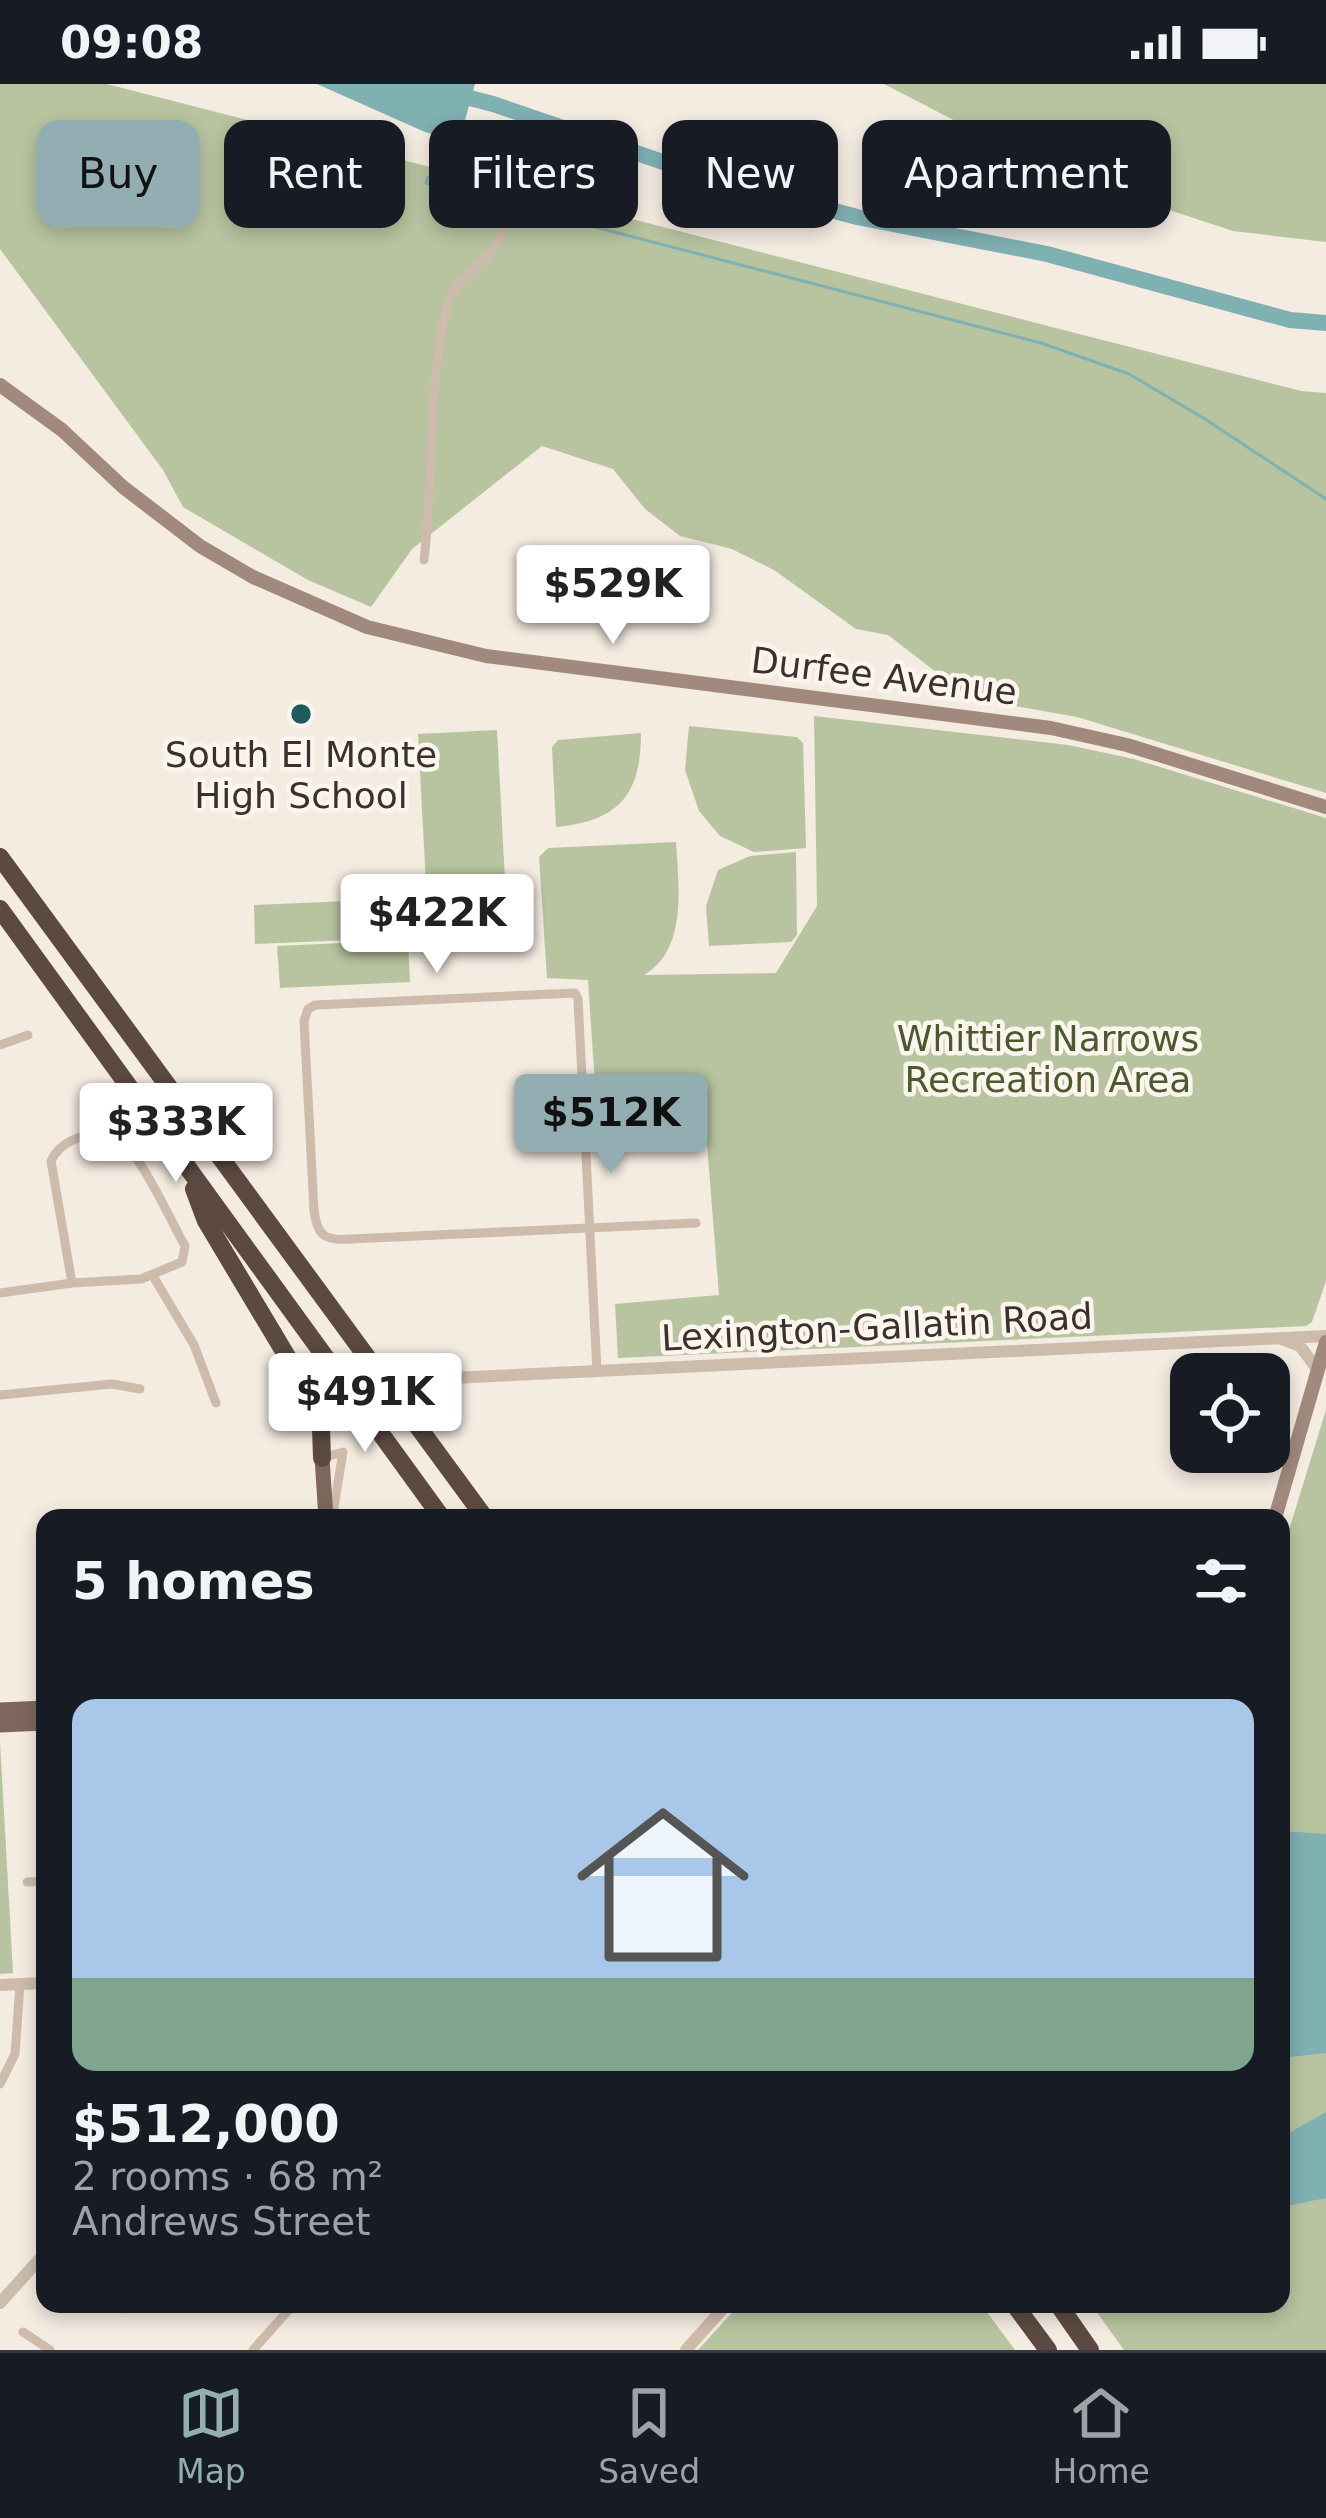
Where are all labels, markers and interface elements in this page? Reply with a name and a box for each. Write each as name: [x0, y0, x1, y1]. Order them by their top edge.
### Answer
text: 09:08: [60, 16, 203, 69]
chip: Buy: [36, 120, 200, 228]
chip: Rent: [224, 120, 405, 228]
chip: Filters: [429, 120, 638, 228]
chip: New: [662, 120, 838, 228]
chip: Apartment: [862, 120, 1171, 228]
pin: $529K: [529, 545, 697, 647]
text: $529K: [544, 561, 682, 606]
street label: Durfee Avenue: [749, 639, 1019, 713]
marker: South El Monte High School: [288, 701, 314, 727]
place label: South El Monte High School: [165, 734, 437, 816]
pin: $422K: [353, 874, 521, 976]
text: $422K: [368, 890, 506, 935]
park label: Whittier Narrows Recreation Area: [897, 1018, 1199, 1100]
pin: $512K: [527, 1074, 695, 1176]
pin: $333K: [92, 1083, 260, 1185]
text: $512K: [542, 1090, 680, 1135]
text: $333K: [107, 1099, 245, 1144]
street label: Lexington-Gallatin Road: [660, 1295, 1094, 1359]
pin: $491K: [281, 1353, 449, 1455]
map controls: [1170, 1353, 1290, 1473]
button: locate: [1170, 1353, 1290, 1473]
text: $491K: [296, 1369, 434, 1414]
icon: filters: [1188, 1548, 1254, 1614]
text: 5 homes: [72, 1552, 315, 1611]
icon: home: [555, 1777, 771, 1993]
text: $512,000: [72, 2095, 340, 2154]
text: 2 rooms · 68 m²: [72, 2154, 383, 2199]
text: Andrews Street: [72, 2199, 370, 2244]
tab: Map: [176, 2380, 246, 2491]
tab: Saved: [598, 2380, 700, 2491]
tab: Home: [1052, 2380, 1150, 2491]

